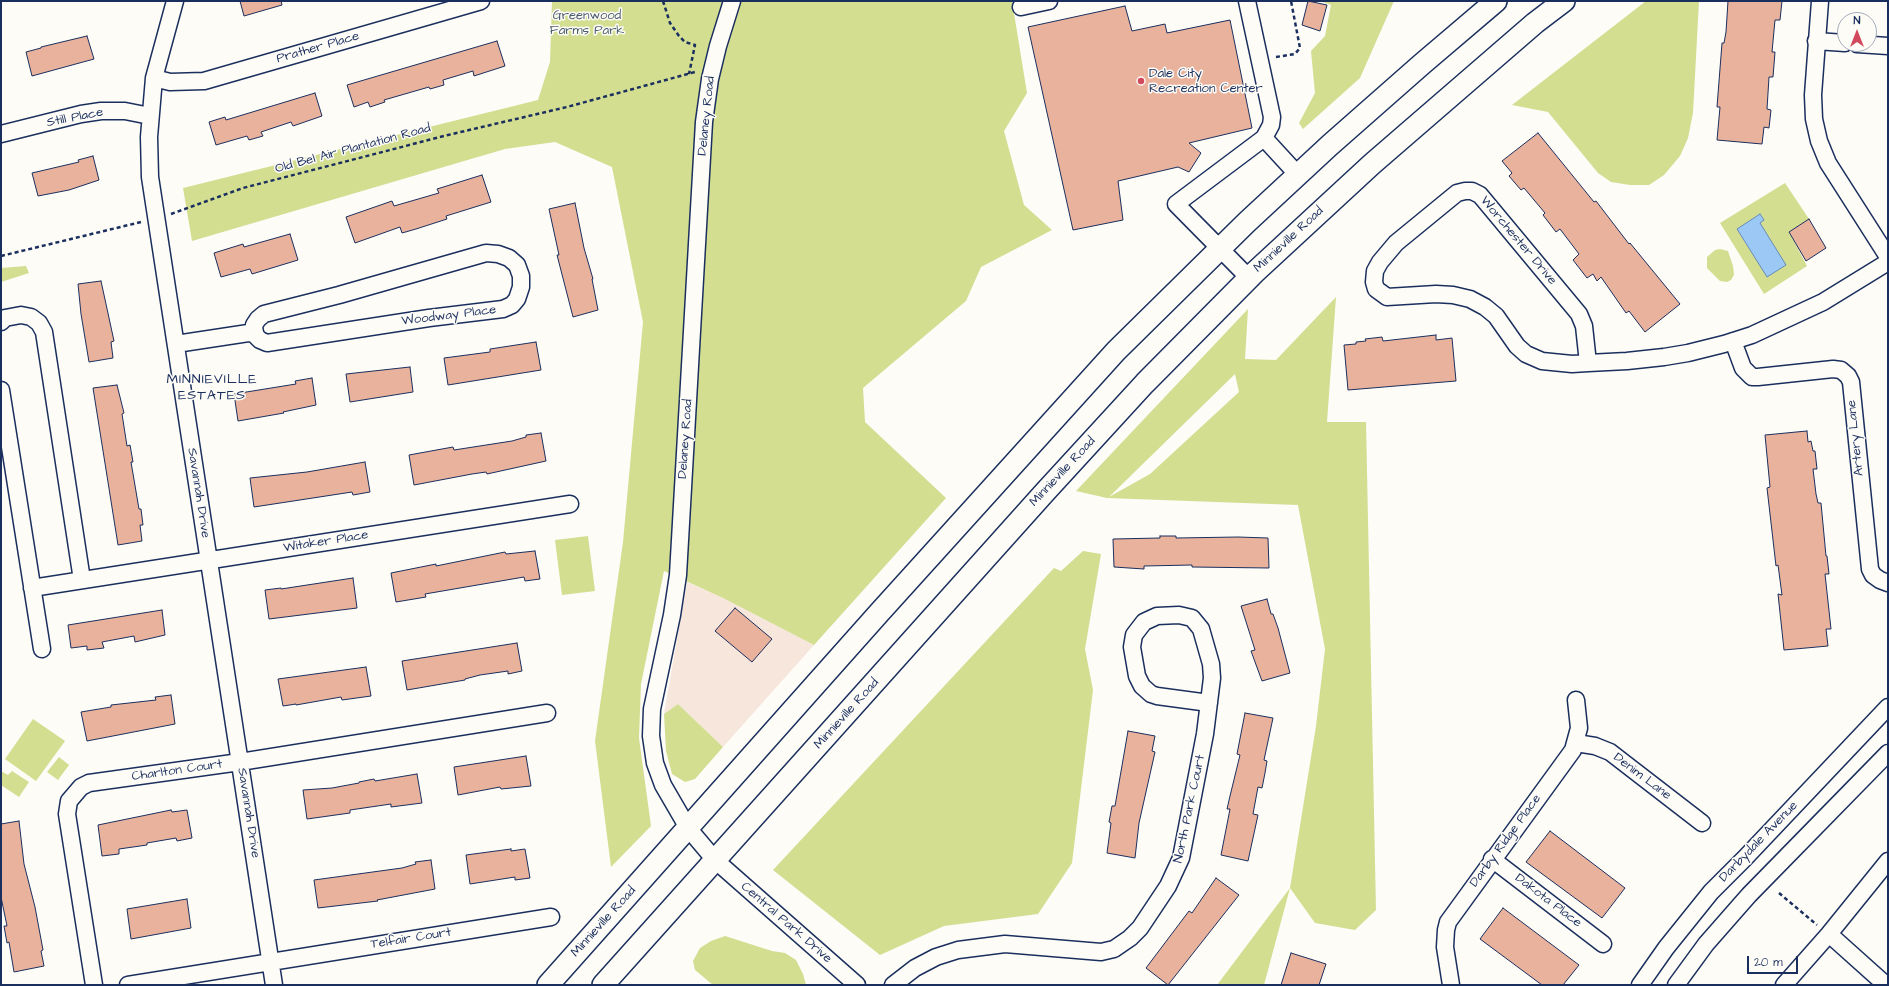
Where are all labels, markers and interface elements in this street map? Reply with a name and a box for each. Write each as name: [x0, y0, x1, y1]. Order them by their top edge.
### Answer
park label: Greenwood Farms Park: [550, 8, 624, 39]
north arrow: [1837, 12, 1877, 52]
text: N: [1854, 13, 1860, 28]
street label: Prather Place: [275, 29, 361, 67]
place label: Dale City Recreation Center: [1149, 66, 1263, 97]
street label: Delaney Road: [695, 75, 719, 157]
marker: Dale City Recreation Center: [1136, 76, 1146, 86]
street label: Still Place: [45, 105, 105, 131]
street label: Old Bel Air Plantation Road: [274, 121, 432, 177]
street label: Worchester Drive: [1476, 193, 1560, 289]
street label: Minnieville Road: [1251, 204, 1327, 276]
street label: Woodway Place: [401, 302, 497, 330]
district label: MINNIEVILLE ESTATES: [166, 372, 258, 404]
street label: Delaney Road: [675, 399, 697, 479]
street label: Artery Lane: [1844, 399, 1868, 477]
street label: Minnieville Road: [1027, 434, 1099, 510]
street label: Savannah Drive: [183, 447, 213, 539]
street label: Witaker Place: [282, 528, 370, 556]
street label: Minnieville Road: [811, 675, 883, 753]
street label: Denim Lane: [1610, 750, 1674, 804]
street label: North Park Court: [1171, 753, 1209, 865]
street label: Charlton Court: [131, 757, 223, 785]
street label: Savannah Drive: [233, 767, 263, 859]
street label: Darby Ridge Place: [1467, 792, 1545, 890]
street label: Darbydale Avenue: [1716, 798, 1802, 886]
street label: Dakota Place: [1512, 871, 1584, 931]
street label: Central Park Drive: [737, 879, 835, 967]
street label: Minnieville Road: [568, 883, 640, 961]
street label: Telfair Court: [370, 925, 452, 953]
scale bar: [1749, 948, 1800, 974]
text: 20 m: [1754, 954, 1783, 971]

